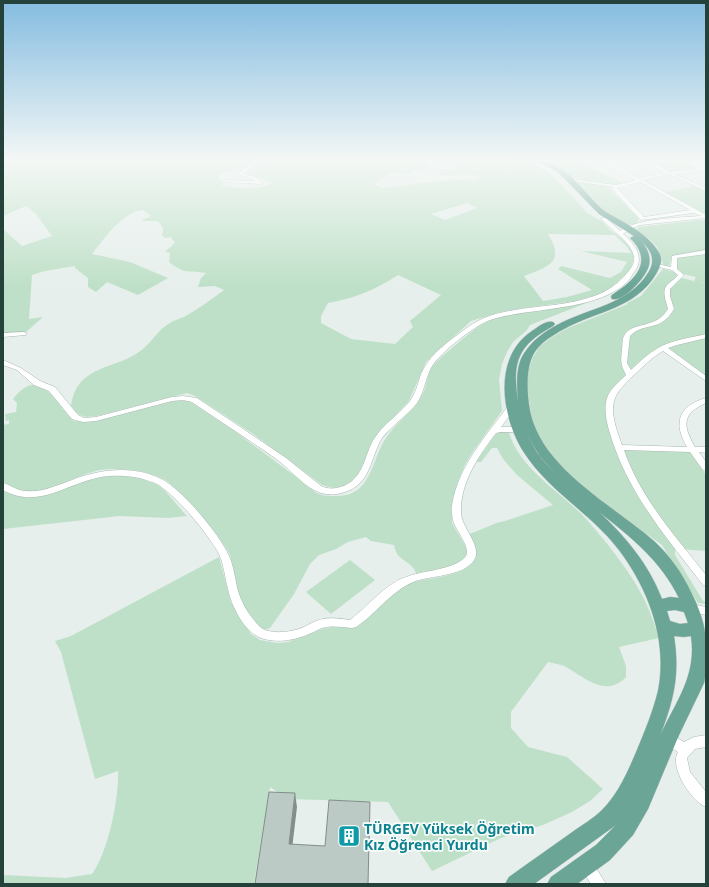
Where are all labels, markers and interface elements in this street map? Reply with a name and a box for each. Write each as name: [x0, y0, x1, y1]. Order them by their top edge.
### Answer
place label: TÜRGEV Yüksek Öğretim Kız Öğrenci Yurdu: [364, 819, 535, 854]
building icon: TÜRGEV Yüksek Öğretim Kız Öğrenci Yurdu: [336, 823, 362, 849]

